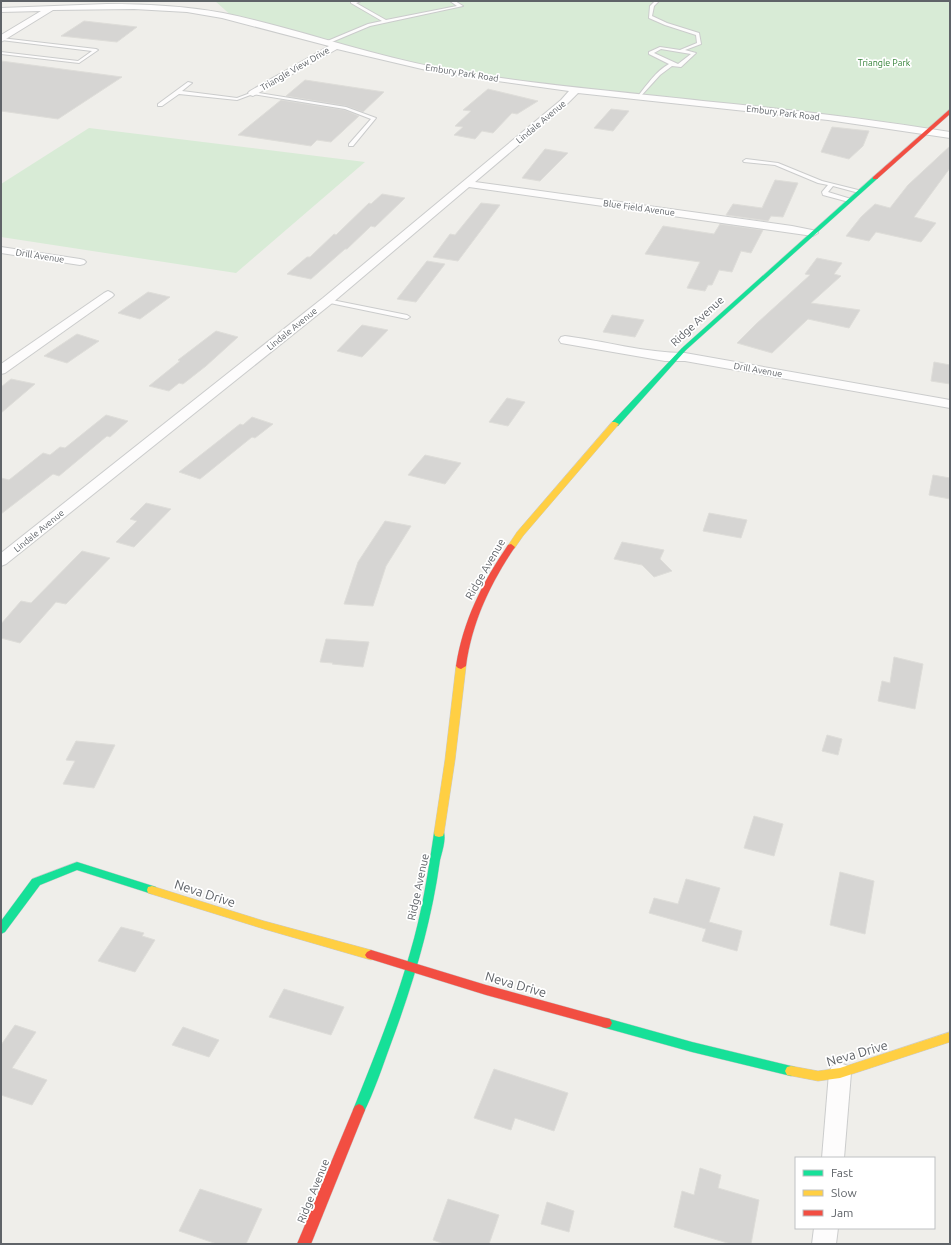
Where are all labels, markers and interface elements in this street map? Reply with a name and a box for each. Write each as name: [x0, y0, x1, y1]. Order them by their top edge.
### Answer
street label: Triangle View Drive: [259, 45, 331, 93]
park label: Triangle Park: [858, 58, 911, 68]
street label: Embury Park Road: [425, 62, 499, 84]
street label: Lindale Avenue: [514, 98, 568, 146]
street label: Embury Park Road: [746, 104, 820, 122]
street label: Blue Field Avenue: [603, 198, 675, 218]
street label: Drill Avenue: [15, 247, 65, 265]
street label: Ridge Avenue: [668, 293, 726, 349]
street label: Lindale Avenue: [265, 306, 319, 352]
street label: Drill Avenue: [733, 361, 783, 379]
street label: Lindale Avenue: [12, 508, 66, 554]
street label: Ridge Avenue: [463, 537, 507, 601]
street label: Ridge Avenue: [405, 853, 431, 921]
street label: Neva Drive: [173, 877, 237, 909]
street label: Neva Drive: [484, 969, 548, 999]
street label: Neva Drive: [825, 1038, 889, 1068]
street label: Ridge Avenue: [295, 1157, 331, 1225]
legend: [795, 1157, 935, 1229]
text: Fast: [831, 1166, 853, 1179]
text: Slow: [831, 1186, 857, 1199]
text: Jam: [831, 1206, 853, 1219]

